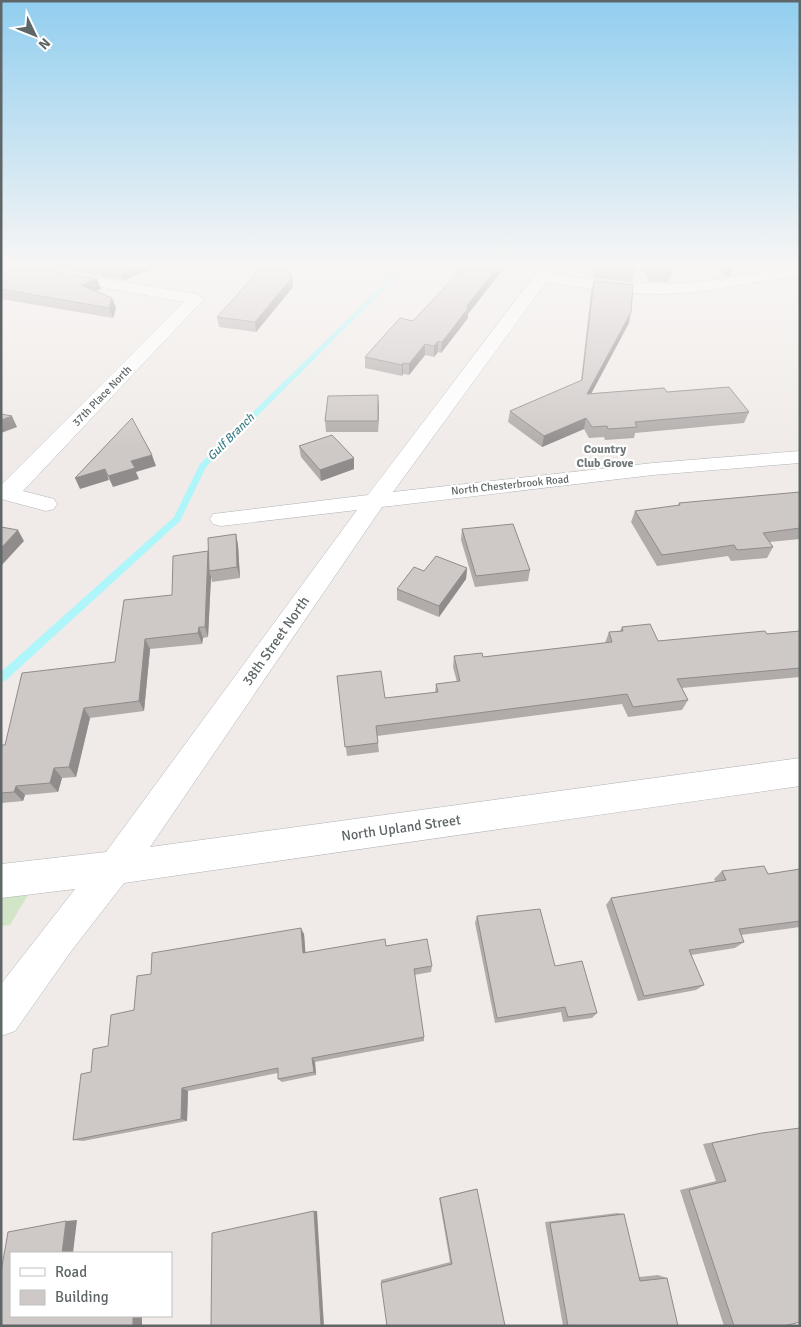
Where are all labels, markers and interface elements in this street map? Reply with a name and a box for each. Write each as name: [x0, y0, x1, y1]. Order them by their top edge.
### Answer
north arrow: [10, 10, 60, 60]
text: N: [35, 34, 54, 53]
street label: 37th Place North: [70, 363, 134, 429]
water label: Gulf Branch: [204, 410, 258, 464]
district label: Country Club Grove: [577, 442, 633, 471]
street label: North Chesterbrook Road: [450, 472, 570, 498]
street label: 38th Street North: [239, 593, 313, 689]
street label: North Upland Street: [340, 811, 462, 845]
legend: [10, 1252, 172, 1317]
text: Road: [55, 1263, 87, 1281]
text: Building: [55, 1288, 109, 1306]

